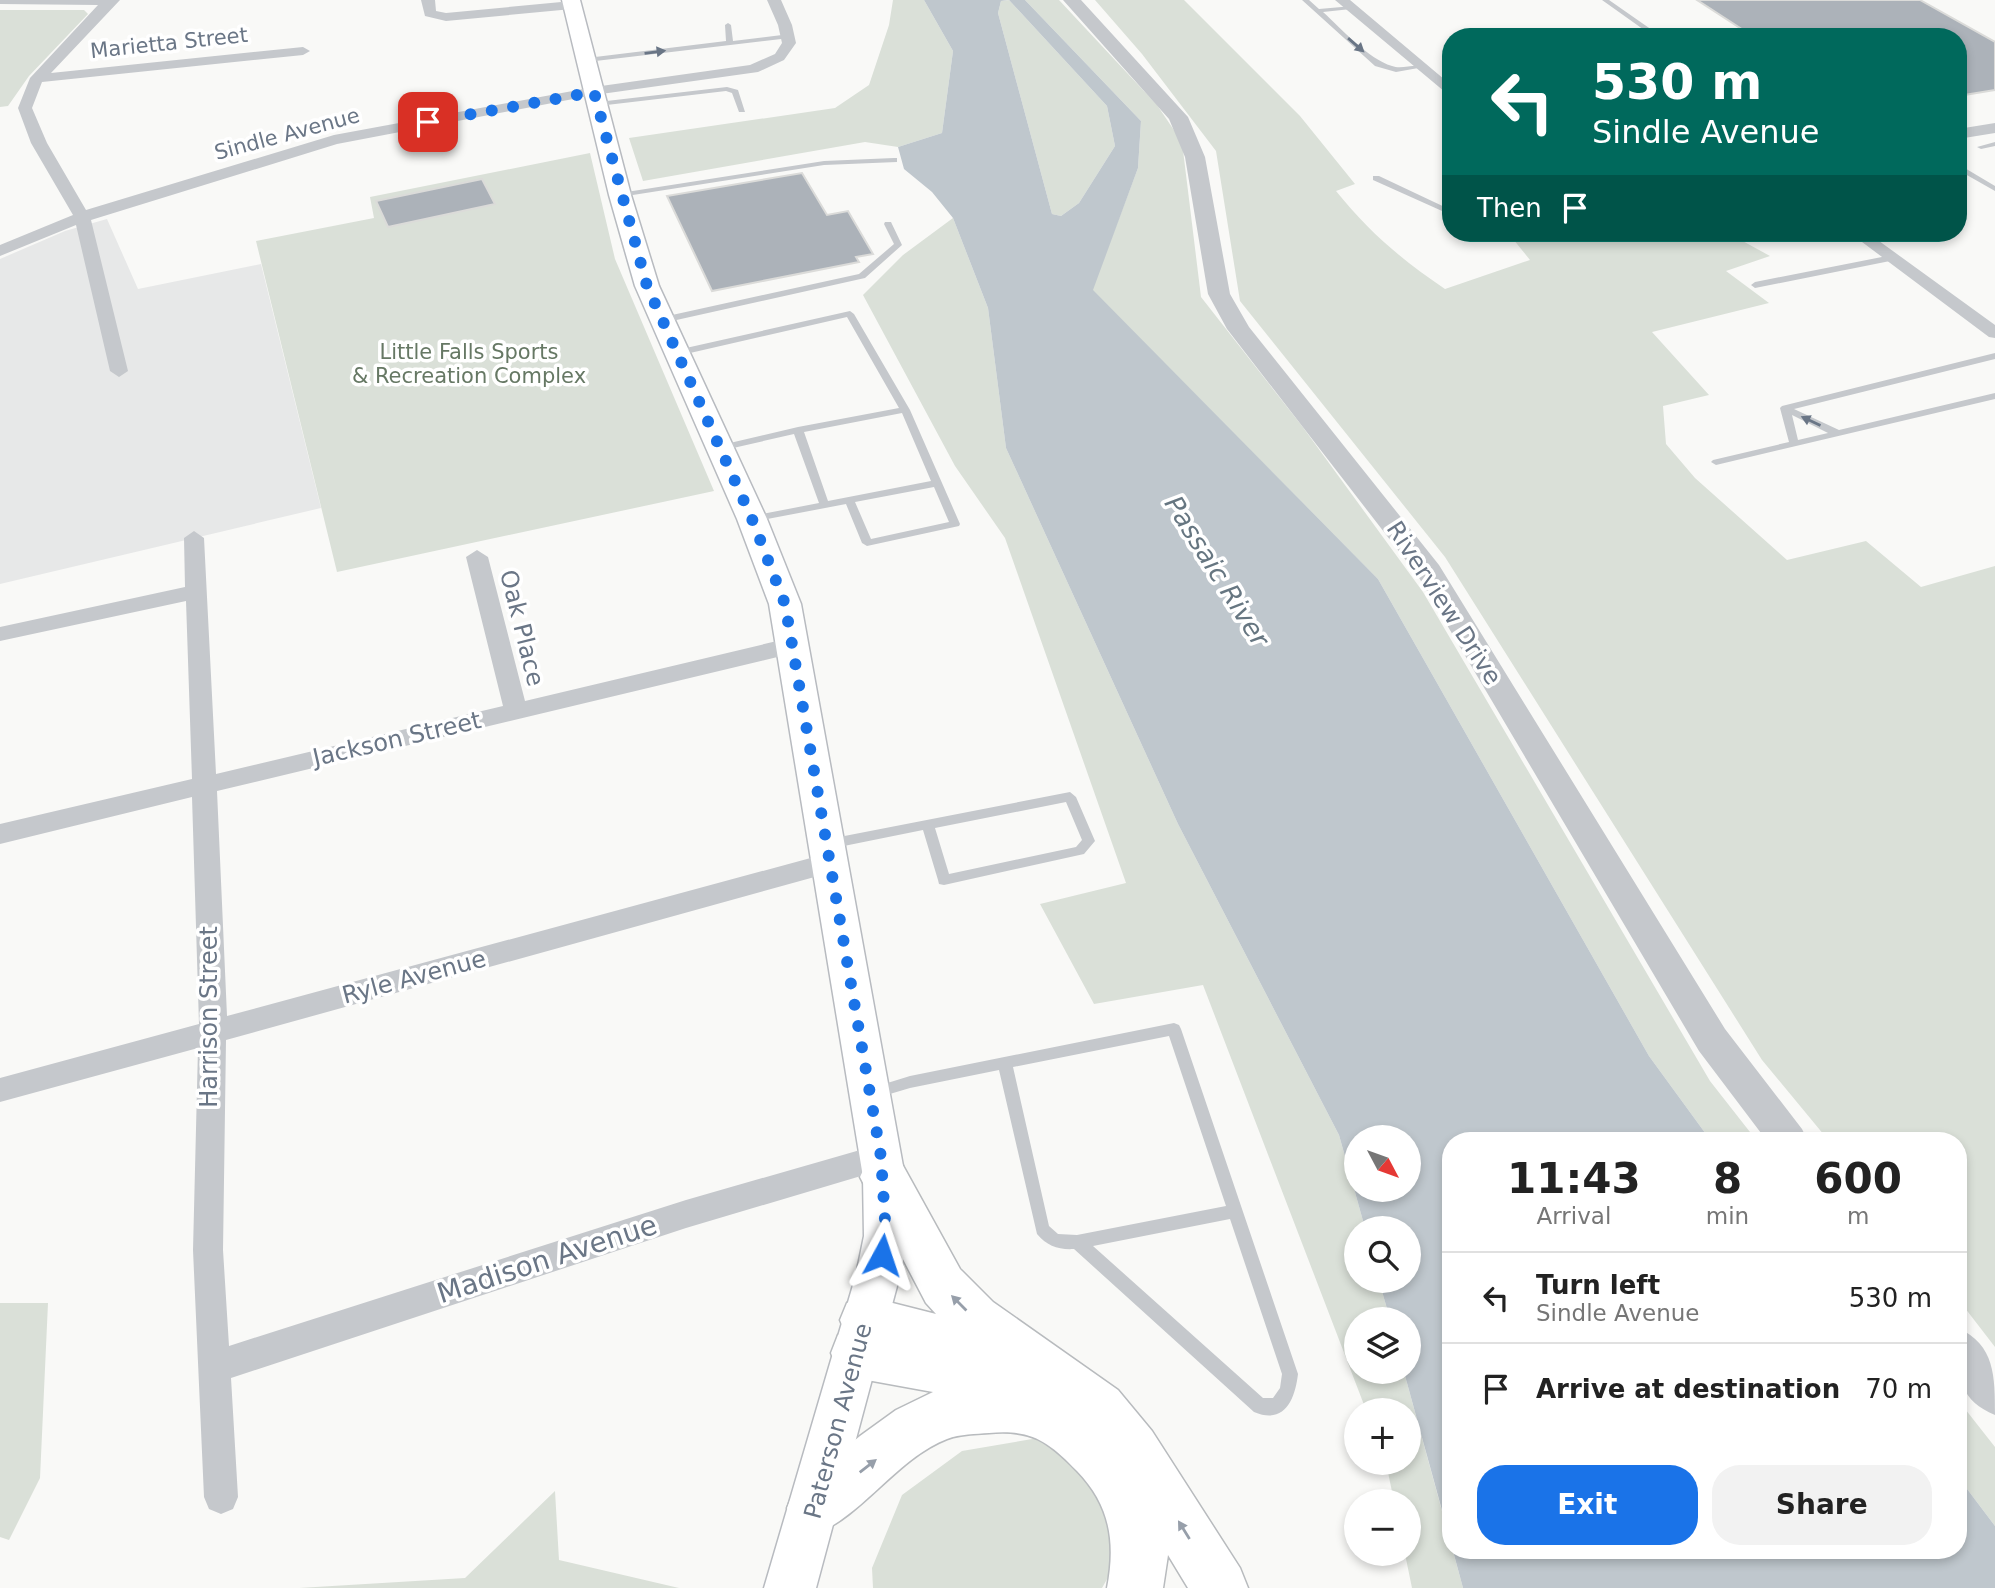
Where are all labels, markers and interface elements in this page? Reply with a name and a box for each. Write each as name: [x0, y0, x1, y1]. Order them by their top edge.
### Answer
street label: Marietta Street: [89, 23, 249, 63]
one-way arrow: [1347, 37, 1365, 53]
one-way arrow: [644, 46, 666, 57]
text: 530 m: [1592, 54, 1762, 111]
icon: left: [1477, 56, 1568, 147]
pin: [398, 92, 458, 152]
street label: Sindle Avenue: [212, 103, 362, 165]
icon: arrive: [409, 103, 447, 141]
text: Sindle Avenue: [1592, 113, 1819, 151]
icon: arrive: [1556, 189, 1594, 227]
text: Then: [1477, 193, 1542, 223]
park label: Little Falls Sports & Recreation Complex: [352, 340, 586, 388]
one-way arrow: [1801, 415, 1821, 426]
water label: Passaic River: [1159, 490, 1276, 654]
street label: Riverview Drive: [1381, 516, 1507, 690]
street label: Oak Place: [494, 567, 550, 689]
street label: Jackson Street: [308, 706, 484, 772]
street label: Harrison Street: [195, 926, 223, 1108]
street label: Ryle Avenue: [339, 944, 489, 1010]
north arrow: [1344, 1125, 1421, 1202]
map controls: [1344, 1125, 1421, 1566]
text: 11:43: [1507, 1154, 1641, 1203]
text: 8: [1713, 1154, 1742, 1203]
text: 600: [1814, 1154, 1902, 1203]
text: Arrival: [1537, 1203, 1611, 1229]
text: min: [1706, 1203, 1749, 1229]
text: m: [1847, 1203, 1869, 1229]
street label: Madison Avenue: [433, 1208, 661, 1310]
button: search: [1344, 1216, 1421, 1293]
position arrow: [845, 1218, 919, 1292]
text: Turn left: [1536, 1270, 1660, 1300]
icon: left: [1477, 1279, 1515, 1317]
text: 530 m: [1849, 1283, 1932, 1313]
one-way arrow: [951, 1295, 967, 1312]
text: Sindle Avenue: [1536, 1300, 1699, 1326]
button: layers: [1344, 1307, 1421, 1384]
street label: Paterson Avenue: [798, 1320, 878, 1522]
icon: arrive: [1477, 1370, 1515, 1408]
text: Arrive at destination: [1536, 1374, 1840, 1404]
text: 70 m: [1865, 1374, 1932, 1404]
button: +: [1344, 1398, 1421, 1475]
one-way arrow: [858, 1458, 876, 1473]
button: Exit: [1477, 1465, 1698, 1545]
button: Share: [1712, 1465, 1932, 1545]
button: −: [1344, 1489, 1421, 1566]
one-way arrow: [1178, 1521, 1191, 1540]

